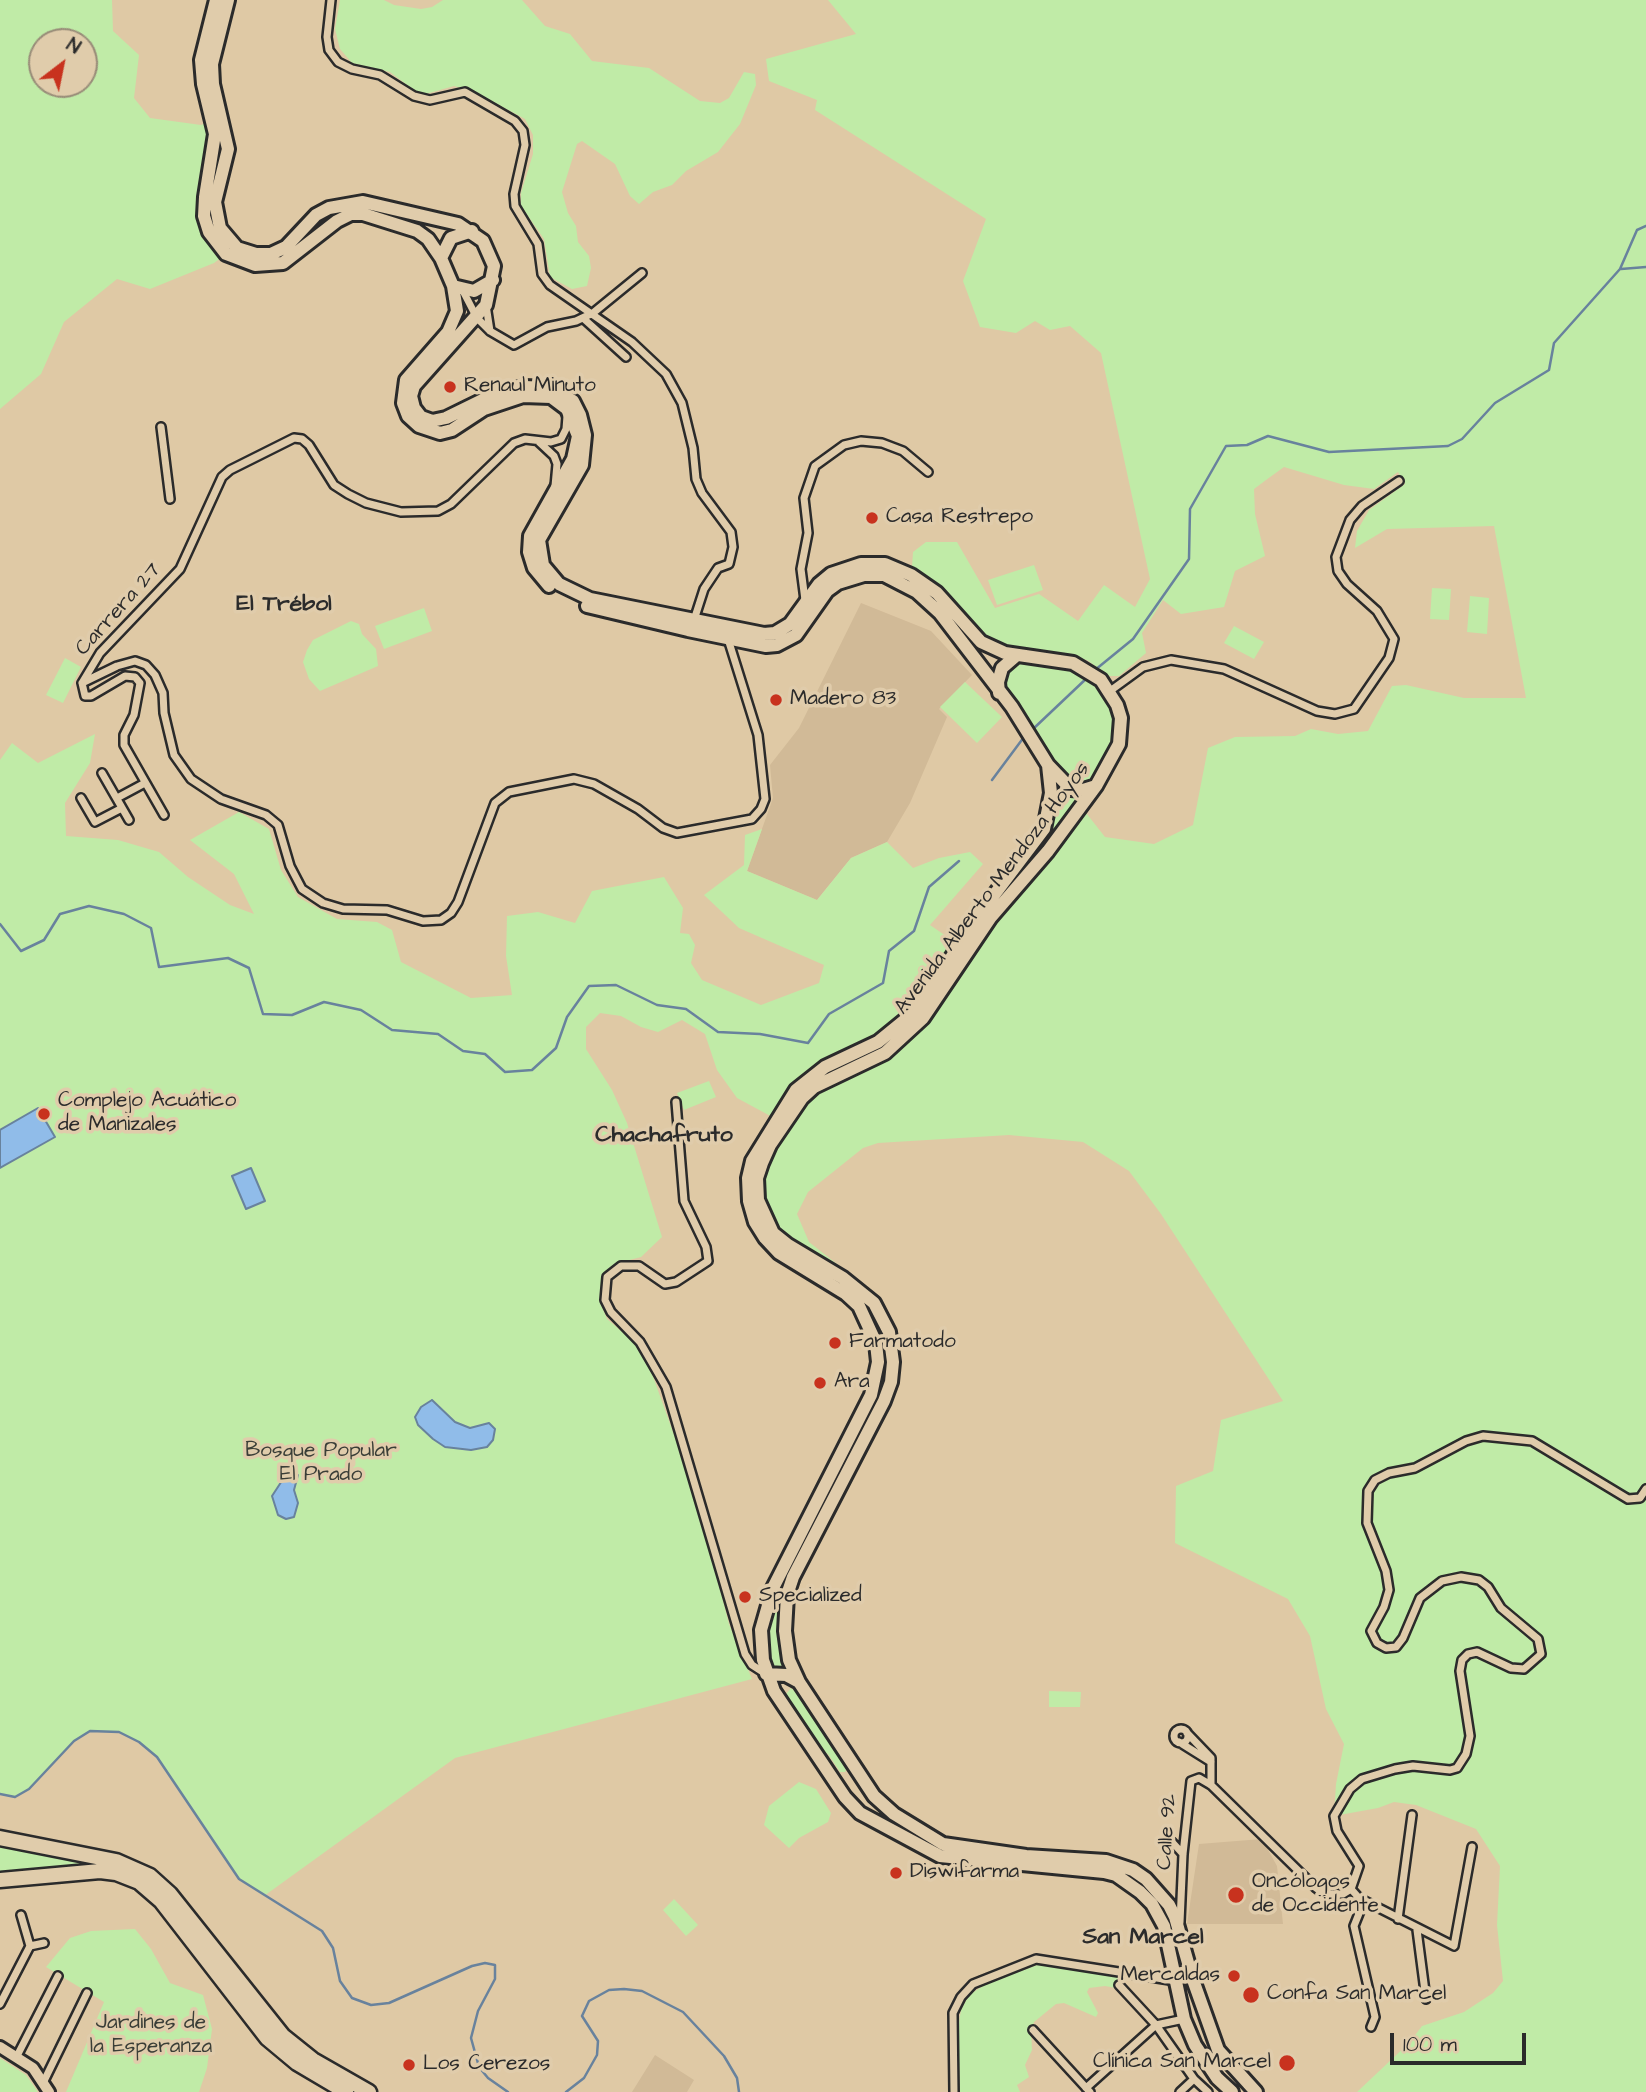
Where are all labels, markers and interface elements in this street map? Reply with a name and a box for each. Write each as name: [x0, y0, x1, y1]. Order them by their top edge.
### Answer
north arrow: [28, 28, 98, 98]
text: N: [61, 32, 86, 61]
place label: Renaul Minuto: [464, 374, 596, 400]
marker: Renaul Minuto: [442, 379, 458, 395]
place label: Casa Restrepo: [886, 505, 1033, 531]
marker: Casa Restrepo: [864, 510, 880, 526]
street label: Carrera 27: [71, 559, 167, 661]
district label: El Trébol: [236, 591, 332, 619]
place label: Madero 83: [790, 687, 896, 713]
marker: Madero 83: [768, 692, 784, 708]
street label: Avenida Alberto Mendoza Hoyos: [890, 758, 1096, 1020]
place label: Complejo Acuático de Manizales: [58, 1089, 236, 1139]
marker: Complejo Acuático de Manizales: [36, 1106, 52, 1122]
district label: Chachafruto: [595, 1122, 733, 1150]
place label: Farmatodo: [849, 1330, 956, 1356]
marker: Farmatodo: [827, 1335, 843, 1351]
place label: Ara: [834, 1370, 870, 1396]
marker: Ara: [812, 1375, 828, 1391]
park label: Bosque Popular El Prado: [245, 1439, 397, 1489]
place label: Specialized: [759, 1584, 862, 1610]
marker: Specialized: [737, 1589, 753, 1605]
street label: Calle 92: [1153, 1793, 1183, 1871]
place label: Diswifarma: [910, 1860, 1019, 1886]
marker: Diswifarma: [888, 1865, 904, 1881]
place label: Oncólogos de Occidente: [1252, 1870, 1379, 1920]
marker: Oncólogos de Occidente: [1226, 1885, 1246, 1905]
district label: San Marcel: [1082, 1924, 1204, 1952]
place label: Mercaldas: [1120, 1963, 1220, 1989]
marker: Mercaldas: [1226, 1968, 1242, 1984]
place label: Confa San Marcel: [1267, 1982, 1446, 2008]
marker: Confa San Marcel: [1241, 1985, 1261, 2005]
park label: Jardines de la Esperanza: [90, 2011, 212, 2061]
scale bar: [1394, 2018, 1530, 2062]
text: 100 m: [1403, 2030, 1457, 2059]
place label: Clínica San Marcel: [1093, 2050, 1271, 2076]
place label: Los Cerezos: [423, 2052, 550, 2078]
marker: Clínica San Marcel: [1277, 2053, 1297, 2073]
marker: Los Cerezos: [401, 2057, 417, 2073]

